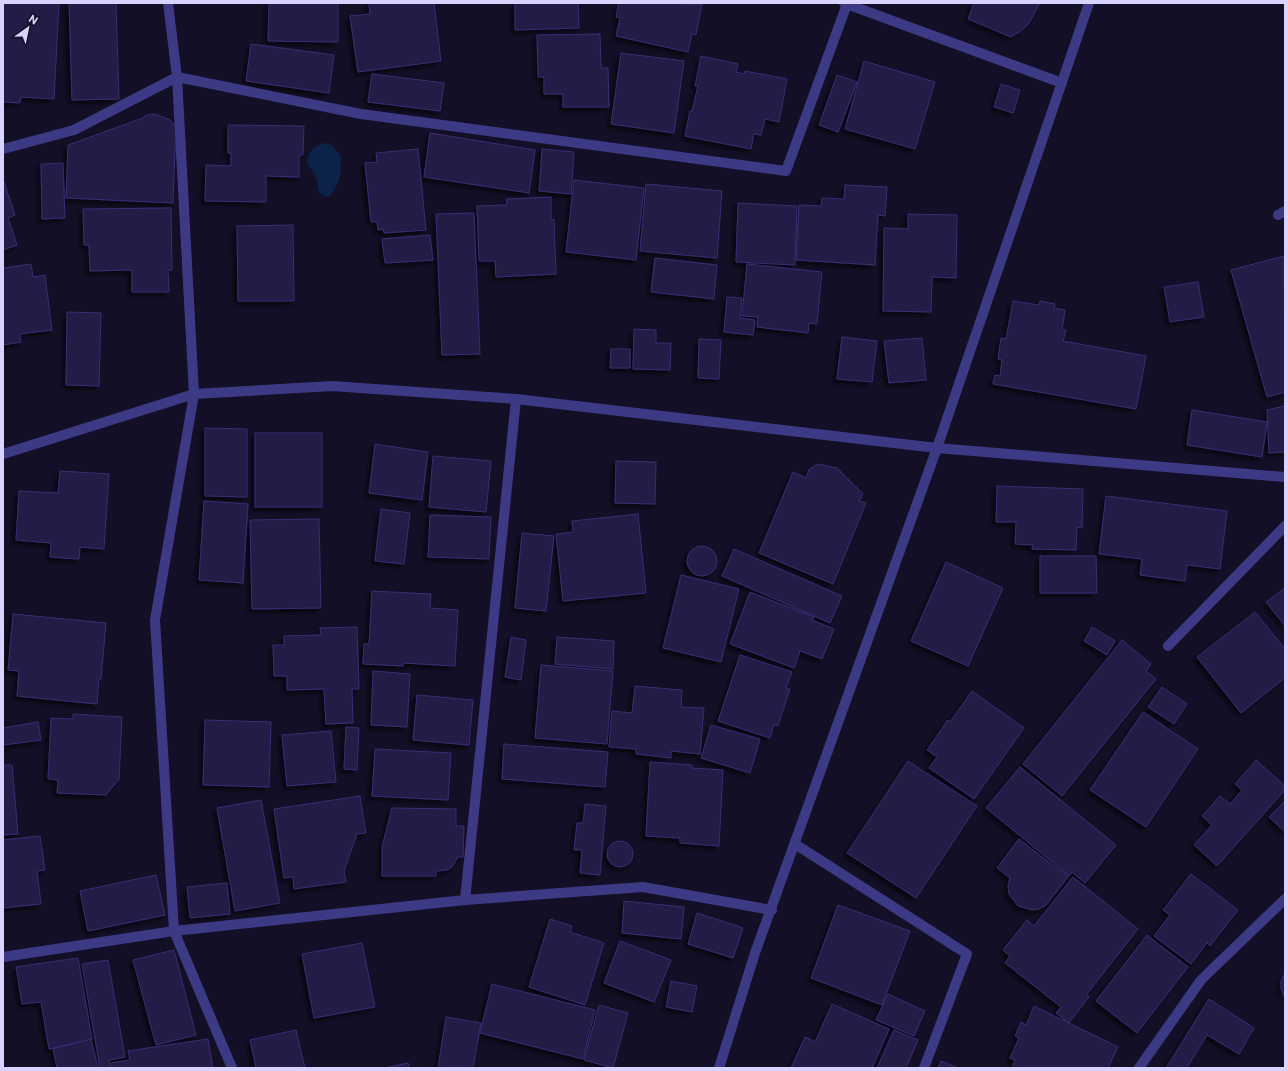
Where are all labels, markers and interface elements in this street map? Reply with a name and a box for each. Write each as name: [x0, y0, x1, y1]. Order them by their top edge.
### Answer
north arrow: [8, 8, 48, 48]
text: N: [27, 11, 41, 27]

